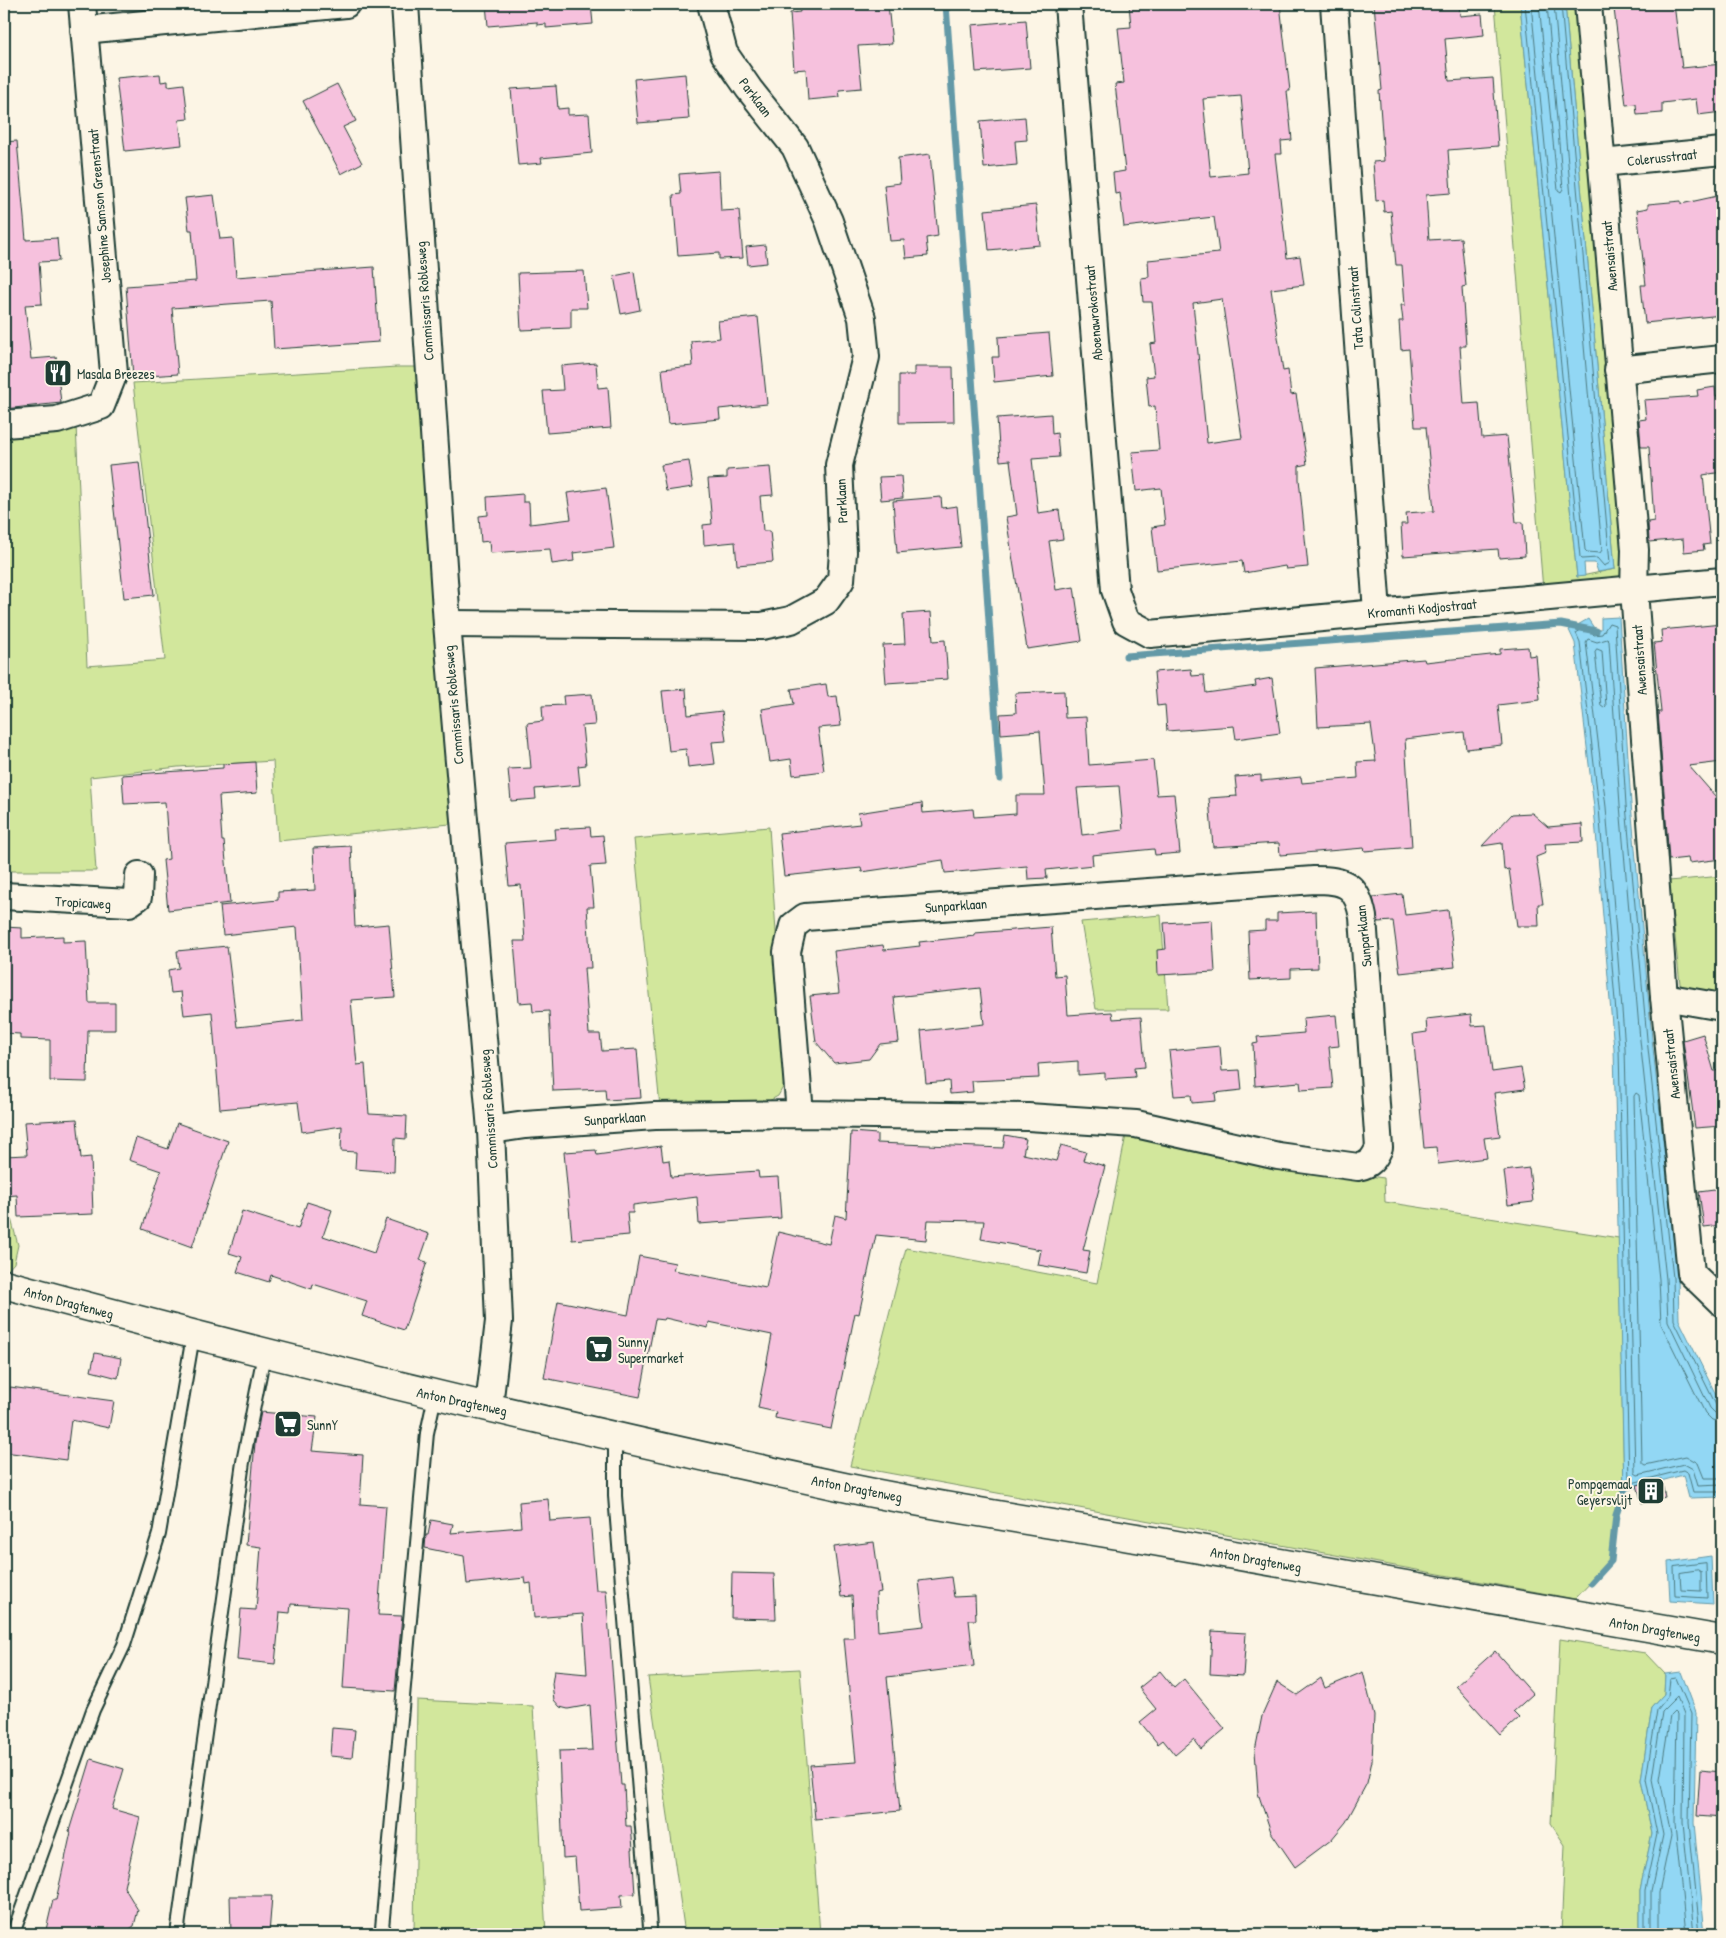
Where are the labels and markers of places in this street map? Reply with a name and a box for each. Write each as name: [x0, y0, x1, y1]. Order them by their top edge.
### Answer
restaurant icon: Masala Breezes: [43, 358, 73, 388]
place label: Masala Breezes: [77, 364, 155, 383]
place label: Sunny Supermarket: [618, 1332, 684, 1368]
supermarket icon: Sunny Supermarket: [584, 1334, 614, 1364]
supermarket icon: SunnY: [273, 1409, 303, 1439]
place label: SunnY: [307, 1415, 339, 1434]
place label: Pompgemaal Geyersvlijt: [1568, 1474, 1632, 1510]
building icon: Pompgemaal Geyersvlijt: [1636, 1476, 1666, 1506]

